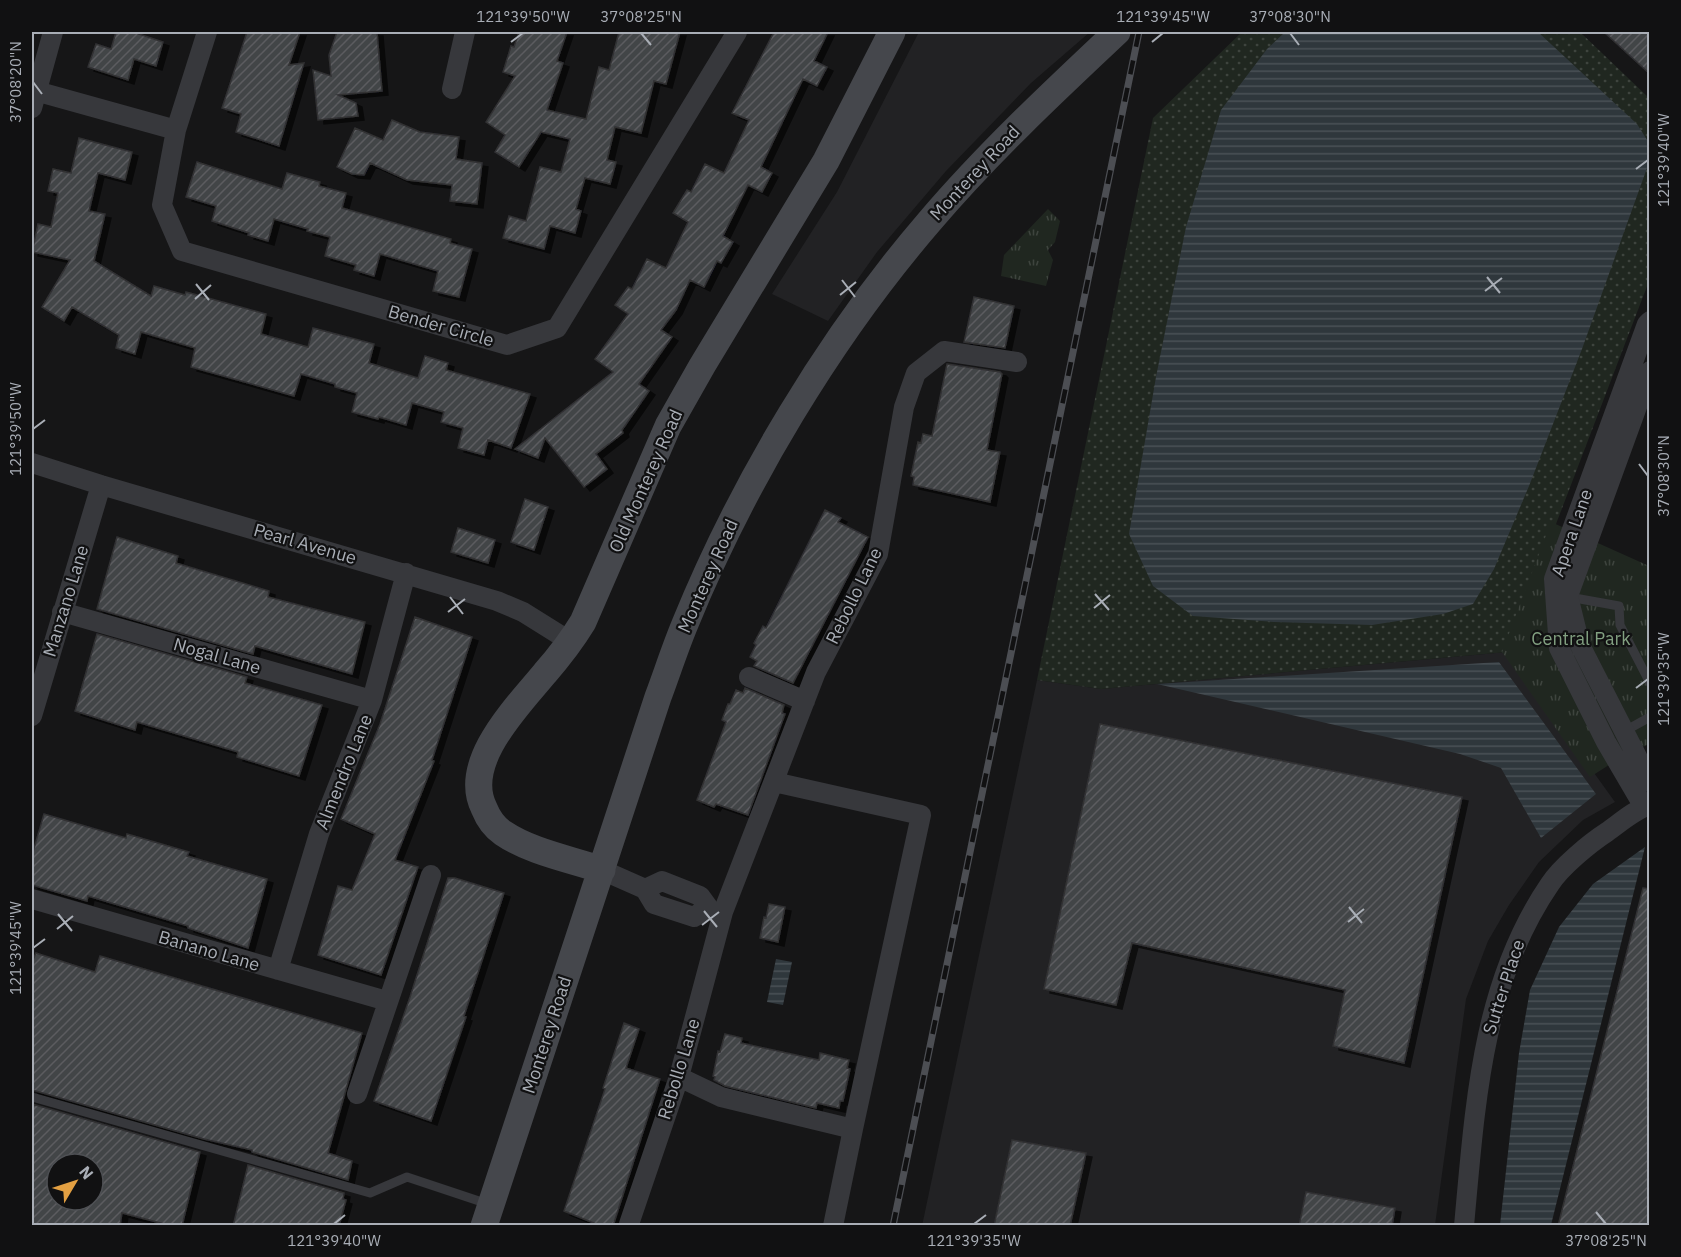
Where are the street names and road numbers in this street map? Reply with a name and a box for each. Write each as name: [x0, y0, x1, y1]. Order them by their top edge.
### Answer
street label: Monterey Road: [925, 120, 1025, 225]
street label: Bender Circle: [386, 299, 497, 352]
street label: Old Monterey Road: [604, 406, 687, 556]
street label: Apera Lane: [1546, 486, 1597, 580]
street label: Monterey Road: [672, 515, 743, 636]
street label: Pearl Avenue: [251, 518, 359, 569]
street label: Manzano Lane: [38, 542, 93, 660]
street label: Rebollo Lane: [820, 544, 887, 648]
street label: Nogal Lane: [171, 632, 264, 679]
street label: Almendro Lane: [310, 711, 377, 833]
street label: Banano Lane: [156, 925, 263, 976]
street label: Sutter Place: [1477, 937, 1530, 1037]
street label: Monterey Road: [517, 973, 576, 1096]
street label: Rebollo Lane: [652, 1015, 705, 1122]

